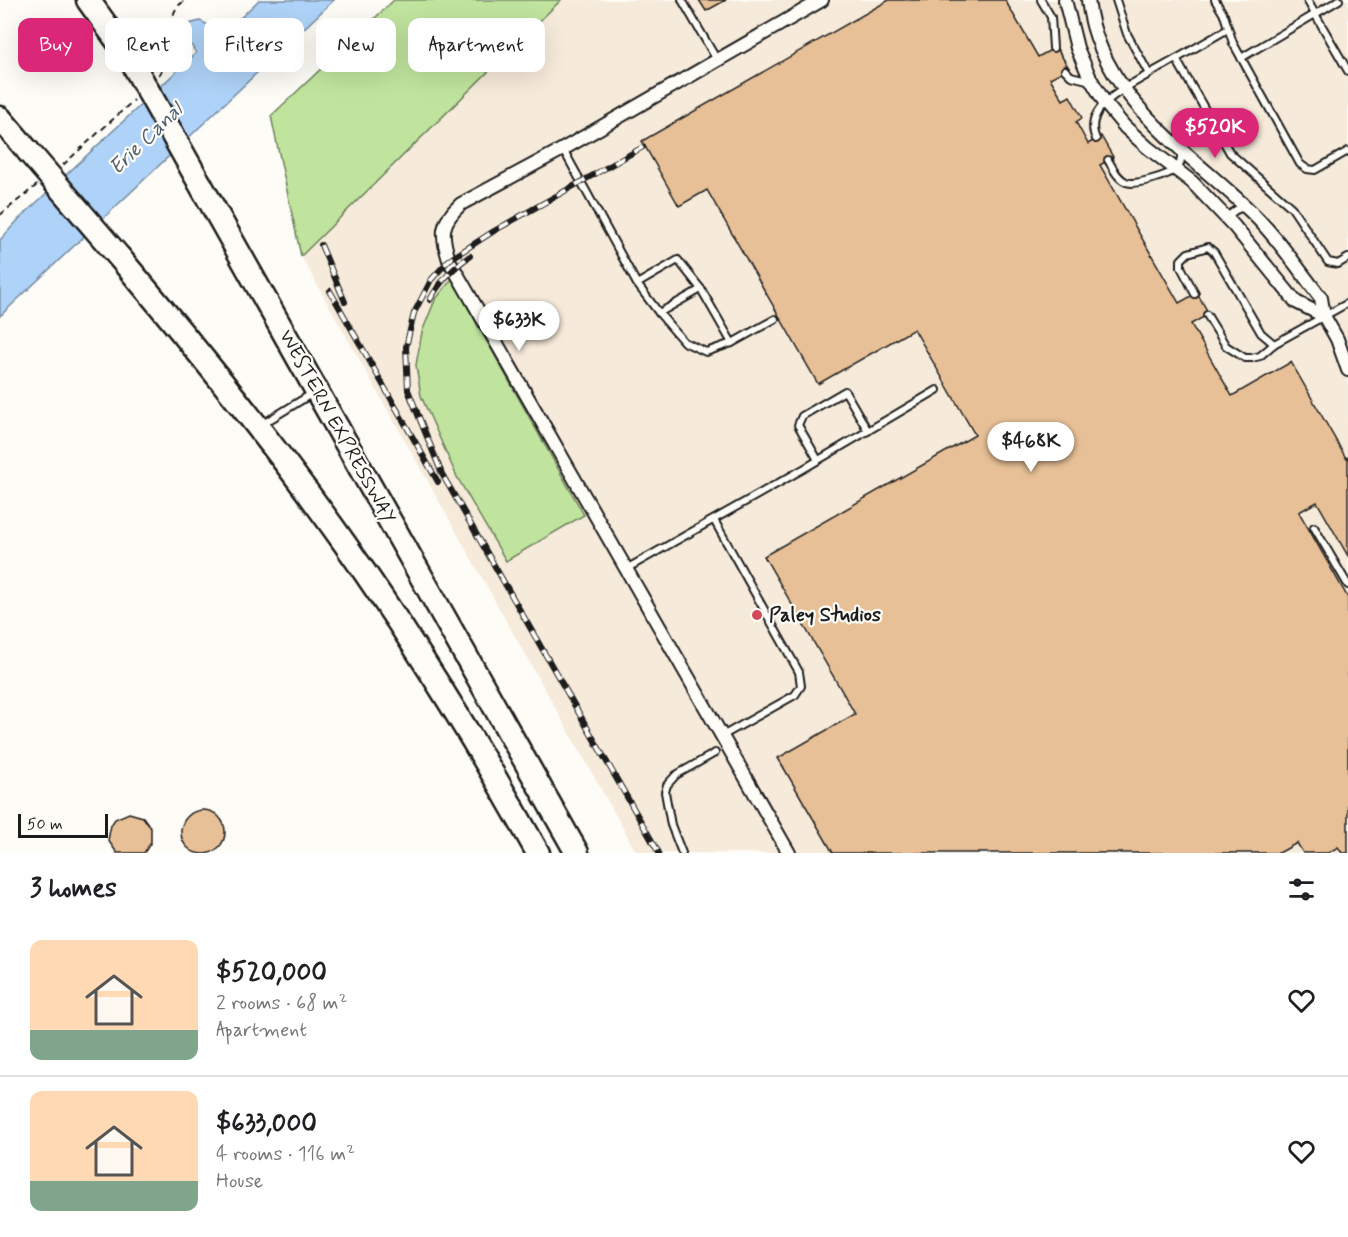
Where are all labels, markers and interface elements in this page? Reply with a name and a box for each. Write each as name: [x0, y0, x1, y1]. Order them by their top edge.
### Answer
chip: Buy: [18, 18, 93, 72]
chip: Rent: [105, 18, 192, 72]
chip: Filters: [204, 18, 304, 72]
chip: New: [316, 18, 396, 72]
chip: Apartment: [408, 18, 545, 72]
water label: Erie Canal: [103, 95, 191, 181]
pin: $520K: [1173, 108, 1257, 159]
text: $520K: [1185, 114, 1245, 141]
pin: $633K: [477, 301, 561, 352]
text: $633K: [493, 307, 545, 334]
street label: WESTERN EXPRESSWAY: [272, 325, 402, 529]
pin: $468K: [989, 422, 1073, 473]
text: $468K: [1001, 428, 1061, 455]
place label: Paley Studios: [769, 602, 881, 629]
marker: Paley Studios: [750, 608, 764, 622]
scale bar: [18, 811, 108, 838]
text: 50 m: [27, 814, 63, 835]
text: 3 homes: [30, 872, 117, 906]
icon: filters: [1285, 873, 1318, 906]
text: $520,000: [216, 956, 327, 990]
icon: home: [78, 964, 150, 1036]
icon: heart: [1285, 984, 1318, 1017]
text: 2 rooms · 68 m²: [216, 990, 347, 1017]
text: Apartment: [216, 1017, 307, 1044]
text: $633,000: [216, 1107, 317, 1141]
icon: home: [78, 1115, 150, 1187]
icon: heart: [1285, 1135, 1318, 1168]
text: 4 rooms · 116 m²: [216, 1141, 355, 1168]
text: House: [216, 1168, 263, 1195]

